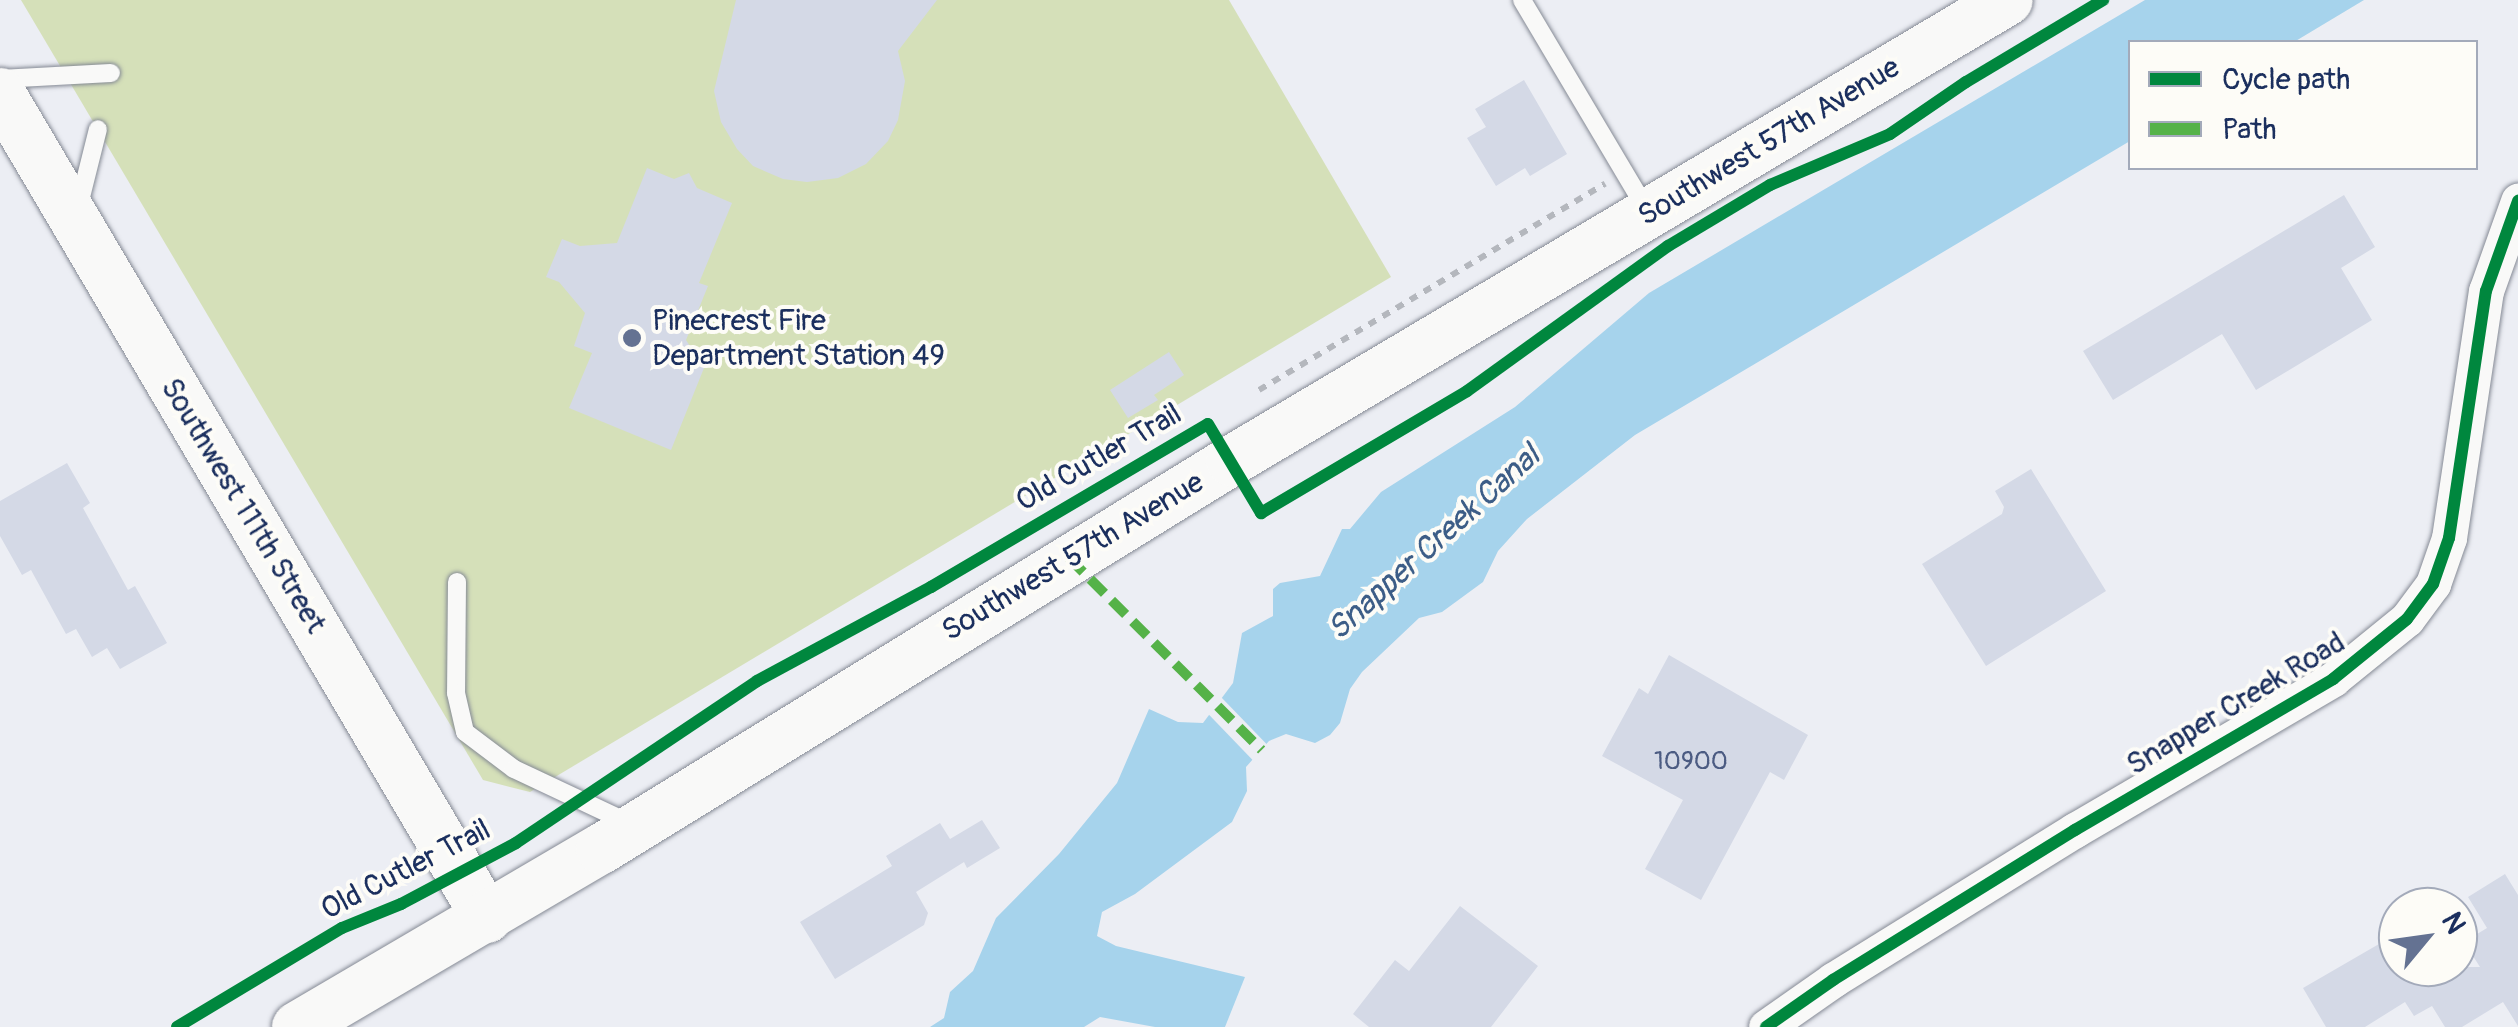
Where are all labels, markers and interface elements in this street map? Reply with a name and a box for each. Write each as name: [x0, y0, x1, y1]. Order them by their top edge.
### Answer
legend: [2128, 40, 2478, 170]
street label: Southwest 57th Avenue: [1632, 50, 1906, 234]
text: Cycle path: [2222, 61, 2350, 98]
text: Path: [2222, 111, 2277, 148]
place label: Pinecrest Fire Department Station 49: [652, 303, 945, 374]
marker: Pinecrest Fire Department Station 49: [621, 327, 643, 349]
street label: Southwest 111th Street: [153, 372, 333, 640]
street label: Old Cutler Trail: [1010, 396, 1188, 520]
water label: Snapper Creek Canal: [1320, 438, 1548, 648]
street label: Southwest 57th Avenue: [936, 465, 1210, 649]
street label: Snapper Creek Road: [2120, 625, 2352, 783]
house number: 10900: [1654, 747, 1728, 777]
street label: Old Cutler Trail: [315, 812, 497, 928]
north arrow: [2378, 887, 2478, 987]
text: N: [2433, 906, 2473, 940]

